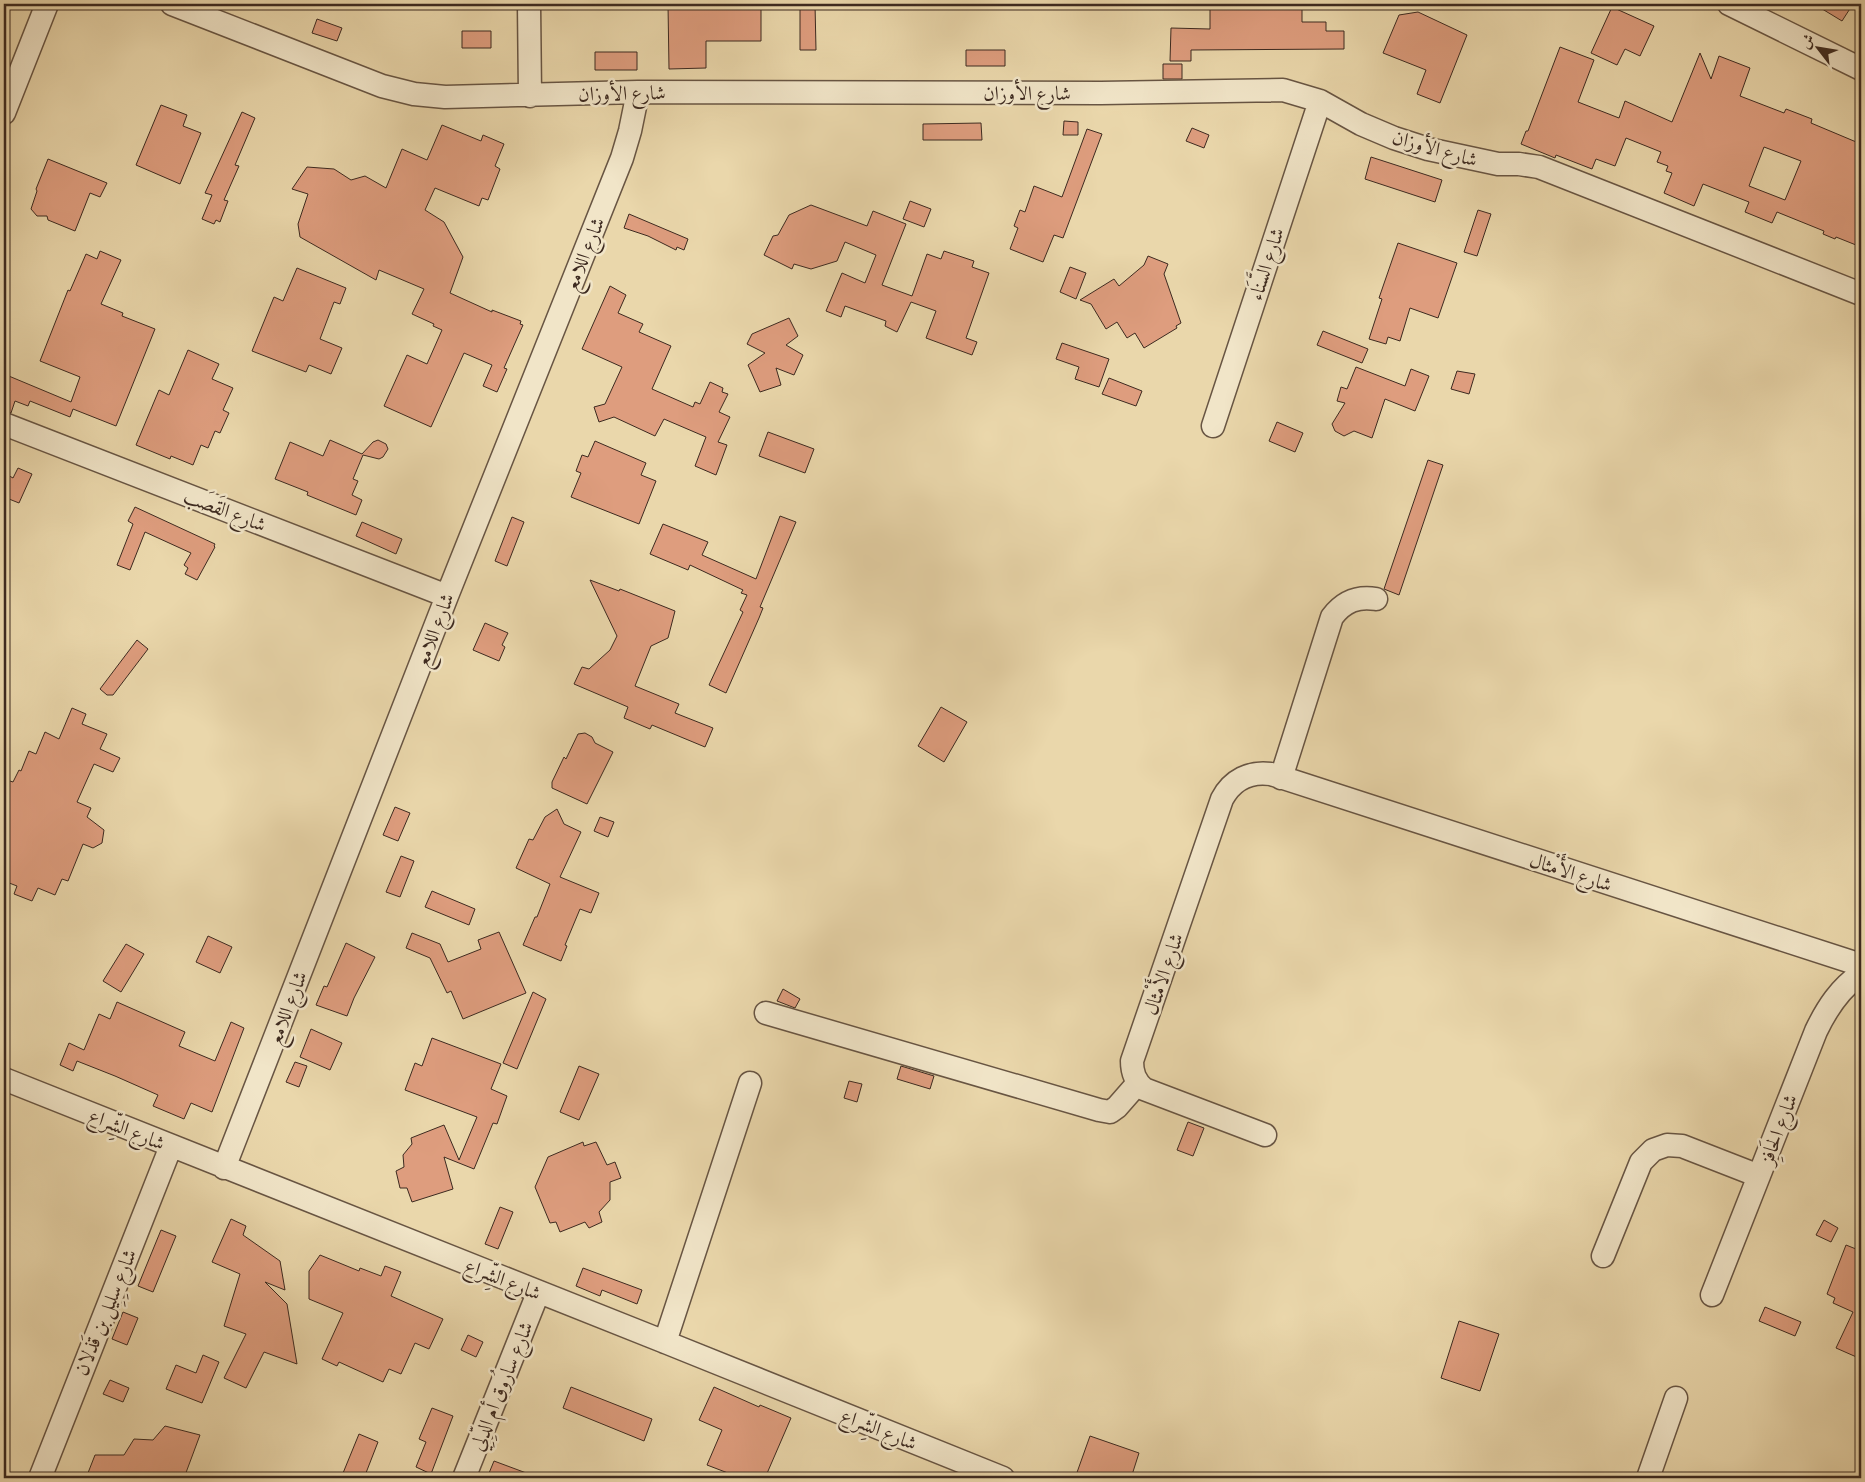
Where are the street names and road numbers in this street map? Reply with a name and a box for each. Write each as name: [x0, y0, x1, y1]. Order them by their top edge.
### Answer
street label: شارع الأوزان: [578, 77, 666, 112]
street label: شارع الأوزان: [983, 78, 1071, 111]
street label: شارع الأوزان: [1388, 121, 1481, 177]
street label: شارع اللامع: [557, 213, 615, 297]
street label: شارع السَّنَاء: [1238, 223, 1295, 305]
street label: شارع القَصَب: [178, 481, 270, 542]
street label: شارع اللامع: [408, 589, 465, 672]
street label: شارع الأَمْثال: [1525, 843, 1617, 902]
street label: شارع الأَمْثال: [1134, 928, 1194, 1020]
street label: شارع اللامع: [261, 967, 318, 1050]
street label: شارع الحَافِز: [1751, 1090, 1808, 1171]
street label: شارع الشِّراع: [83, 1101, 170, 1161]
street label: شارع سِلِيل بن قَذلان: [67, 1244, 147, 1381]
street label: شارع الشِّراع: [459, 1251, 546, 1311]
street label: شارع سارُوق أم الدِّلِي: [460, 1316, 543, 1456]
street label: شارع الشِّراع: [835, 1401, 922, 1461]

